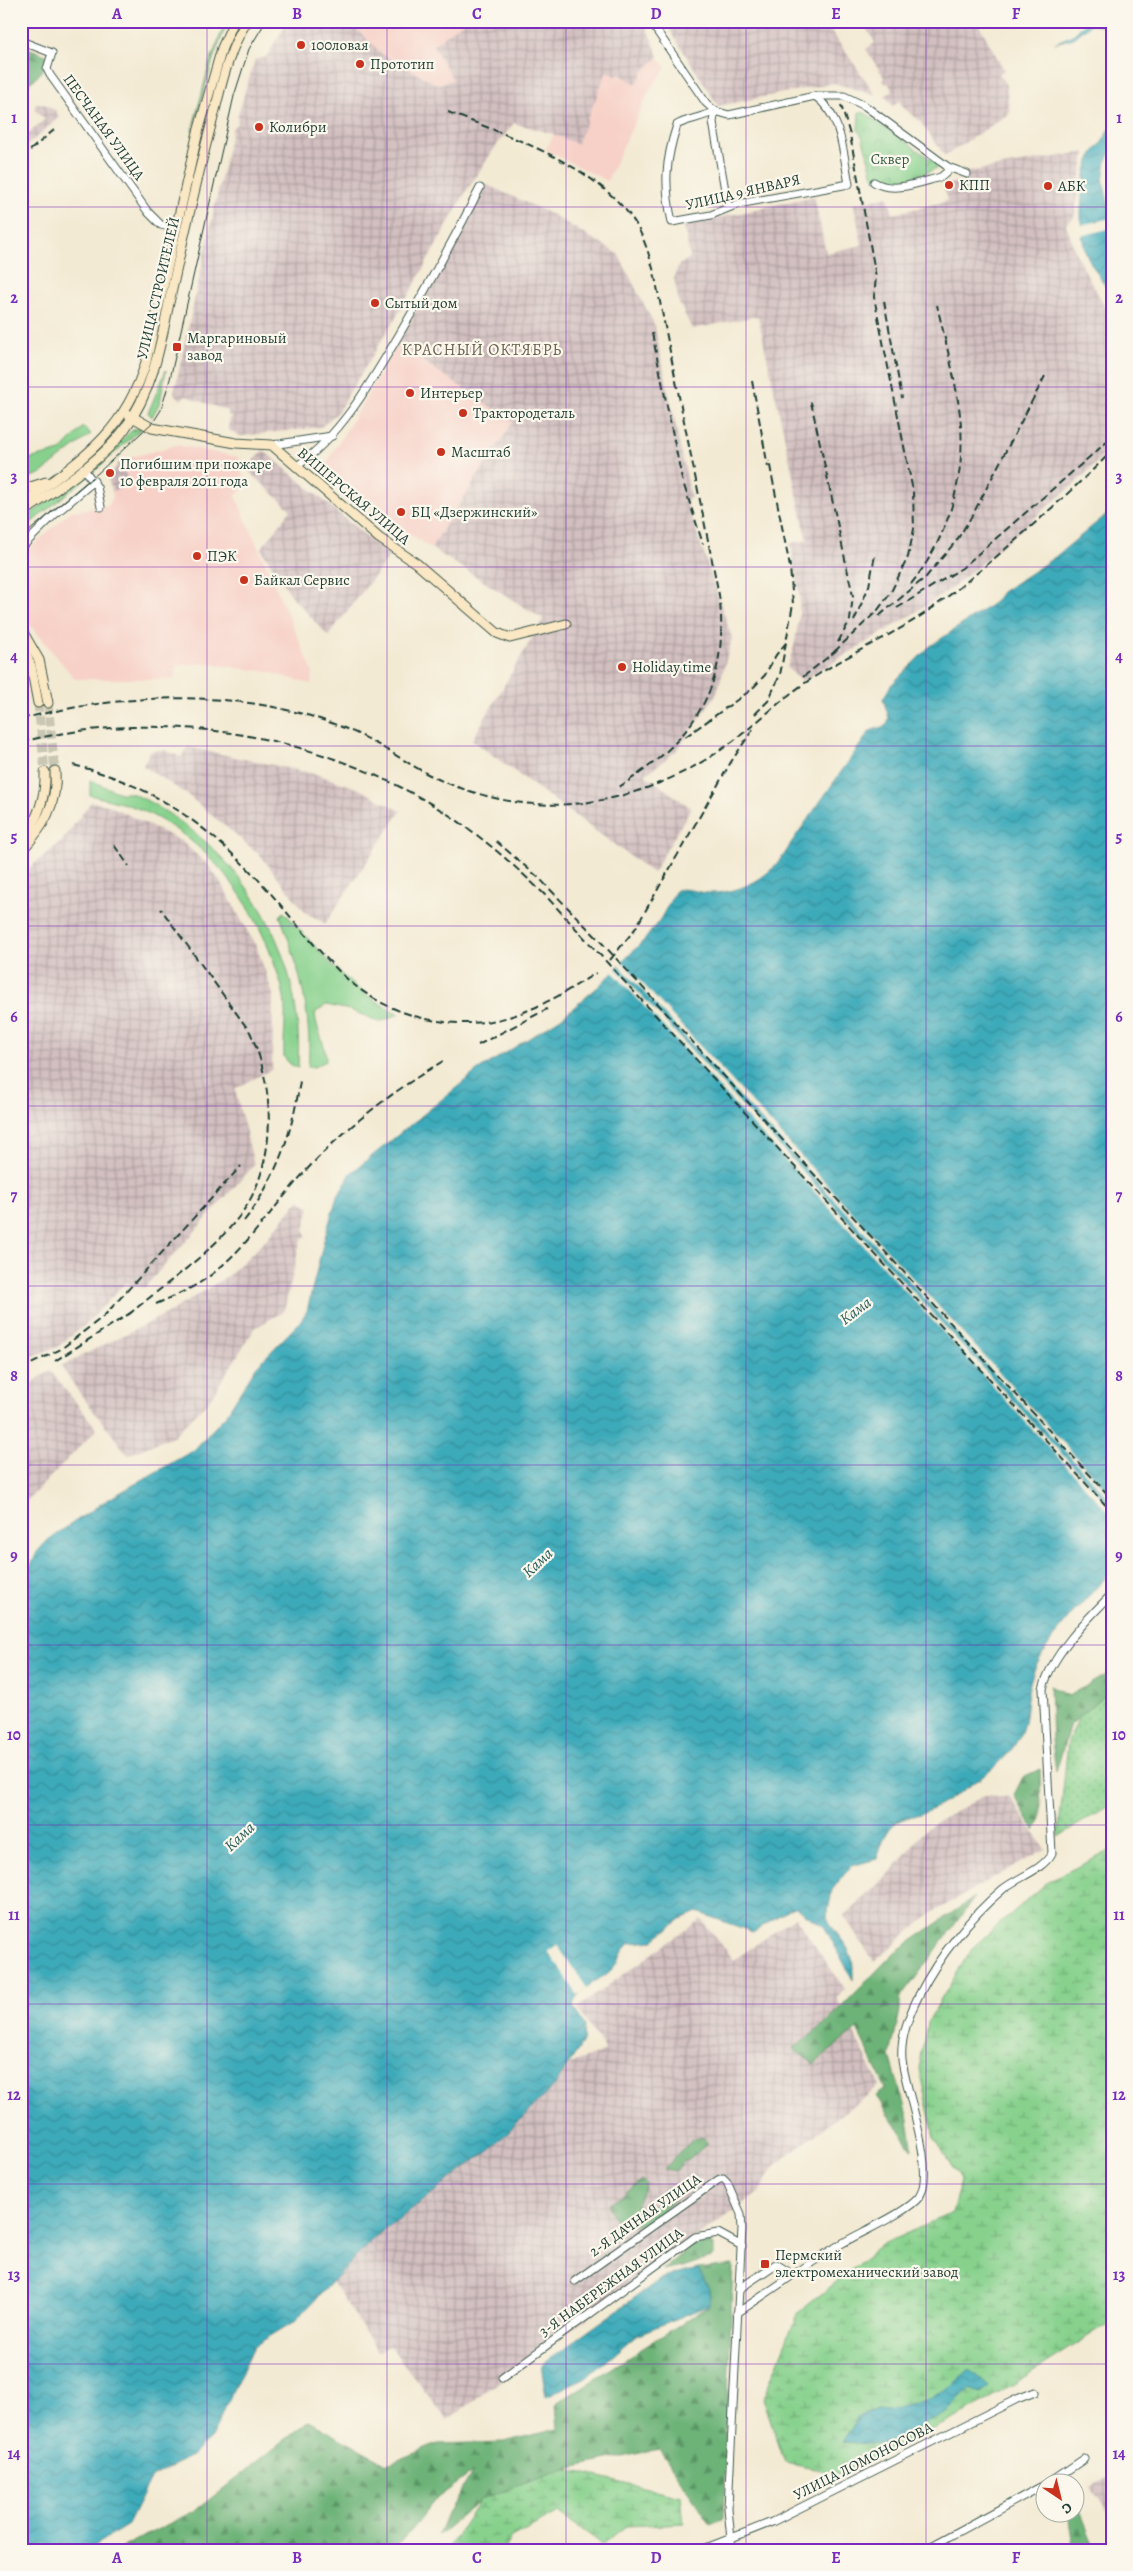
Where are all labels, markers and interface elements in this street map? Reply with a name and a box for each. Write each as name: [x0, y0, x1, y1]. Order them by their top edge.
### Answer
text: A: [111, 3, 123, 25]
text: B: [292, 3, 302, 25]
text: C: [472, 3, 482, 25]
text: D: [650, 3, 662, 25]
text: E: [831, 3, 841, 25]
text: F: [1012, 3, 1021, 25]
place label: 100ловая: [311, 35, 368, 55]
marker: 100ловая: [295, 39, 307, 51]
place label: Прототип: [370, 54, 434, 74]
marker: Прототип: [354, 58, 366, 70]
street label: ПЕСЧАНАЯ УЛИЦА: [59, 70, 150, 184]
text: 1: [11, 107, 17, 129]
text: 1: [1116, 107, 1122, 129]
place label: Колибри: [269, 117, 327, 137]
marker: Колибри: [253, 121, 265, 133]
park label: Сквер: [871, 149, 909, 169]
street label: УЛИЦА 9 ЯНВАРЯ: [684, 169, 802, 215]
place label: КПП: [959, 175, 990, 195]
place label: АБК: [1057, 176, 1086, 196]
marker: КПП: [943, 179, 955, 191]
marker: АБК: [1042, 180, 1054, 192]
street label: УЛИЦА СТРОИТЕЛЕЙ: [132, 215, 184, 361]
text: 2: [10, 287, 18, 309]
text: 2: [1115, 287, 1123, 309]
place label: Сытый дом: [385, 293, 458, 313]
marker: Сытый дом: [369, 297, 381, 309]
place label: Маргариновый завод: [187, 328, 287, 365]
district label: КРАСНЫЙ ОКТЯБРЬ: [402, 339, 562, 361]
marker: Маргариновый завод: [171, 341, 183, 353]
place label: Интерьер: [420, 383, 483, 403]
marker: Интерьер: [404, 387, 416, 399]
place label: Трактородеталь: [473, 403, 575, 423]
marker: Трактородеталь: [457, 407, 469, 419]
place label: Масштаб: [451, 442, 511, 462]
street label: ВИШЕРСКАЯ УЛИЦА: [293, 443, 415, 549]
marker: Масштаб: [435, 446, 447, 458]
place label: Погибшим при пожаре 10 февраля 2011 года: [120, 454, 272, 491]
text: 3: [11, 466, 18, 488]
text: 3: [1116, 466, 1123, 488]
marker: Погибшим при пожаре 10 февраля 2011 года: [104, 467, 116, 479]
place label: БЦ «Дзержинский»: [411, 502, 538, 522]
marker: БЦ «Дзержинский»: [395, 506, 407, 518]
place label: ПЭК: [207, 546, 237, 566]
marker: ПЭК: [191, 550, 203, 562]
place label: Байкал Сервис: [254, 570, 350, 590]
marker: Байкал Сервис: [238, 574, 250, 586]
text: 4: [10, 646, 18, 668]
text: 4: [1115, 646, 1123, 668]
place label: Holiday time: [632, 657, 711, 677]
marker: Holiday time: [616, 661, 628, 673]
text: 5: [11, 826, 18, 848]
text: 5: [1116, 826, 1123, 848]
text: 6: [10, 1006, 18, 1028]
text: 6: [1115, 1006, 1123, 1028]
text: 7: [11, 1185, 18, 1207]
text: 7: [1116, 1185, 1123, 1207]
water label: Кама: [835, 1292, 876, 1330]
text: 8: [10, 1365, 18, 1387]
text: 8: [1115, 1365, 1123, 1387]
water label: Кама: [518, 1543, 558, 1583]
text: 9: [10, 1545, 18, 1567]
text: 9: [1115, 1545, 1123, 1567]
text: 10: [7, 1724, 21, 1746]
text: 10: [1112, 1724, 1126, 1746]
water label: Кама: [220, 1817, 260, 1857]
text: 11: [8, 1904, 20, 1926]
text: 11: [1113, 1904, 1125, 1926]
text: 12: [7, 2084, 21, 2106]
text: 12: [1112, 2084, 1126, 2106]
street label: 2-Я ДАЧНАЯ УЛИЦА: [585, 2169, 705, 2261]
street label: 3-Я НАБЕРЕЖНАЯ УЛИЦА: [535, 2223, 687, 2341]
place label: Пермский электромеханический завод: [775, 2245, 958, 2282]
marker: Пермский электромеханический завод: [759, 2258, 771, 2270]
text: 13: [8, 2264, 20, 2286]
text: 13: [1113, 2264, 1125, 2286]
street label: УЛИЦА ЛОМОНОСОВА: [790, 2417, 936, 2505]
text: 14: [7, 2443, 21, 2465]
text: 14: [1112, 2443, 1126, 2465]
north arrow: [1036, 2474, 1086, 2524]
text: С: [1058, 2498, 1076, 2519]
text: A: [111, 2547, 123, 2569]
text: B: [292, 2547, 302, 2569]
text: C: [472, 2547, 482, 2569]
text: D: [650, 2547, 662, 2569]
text: E: [831, 2547, 841, 2569]
text: F: [1012, 2547, 1021, 2569]

